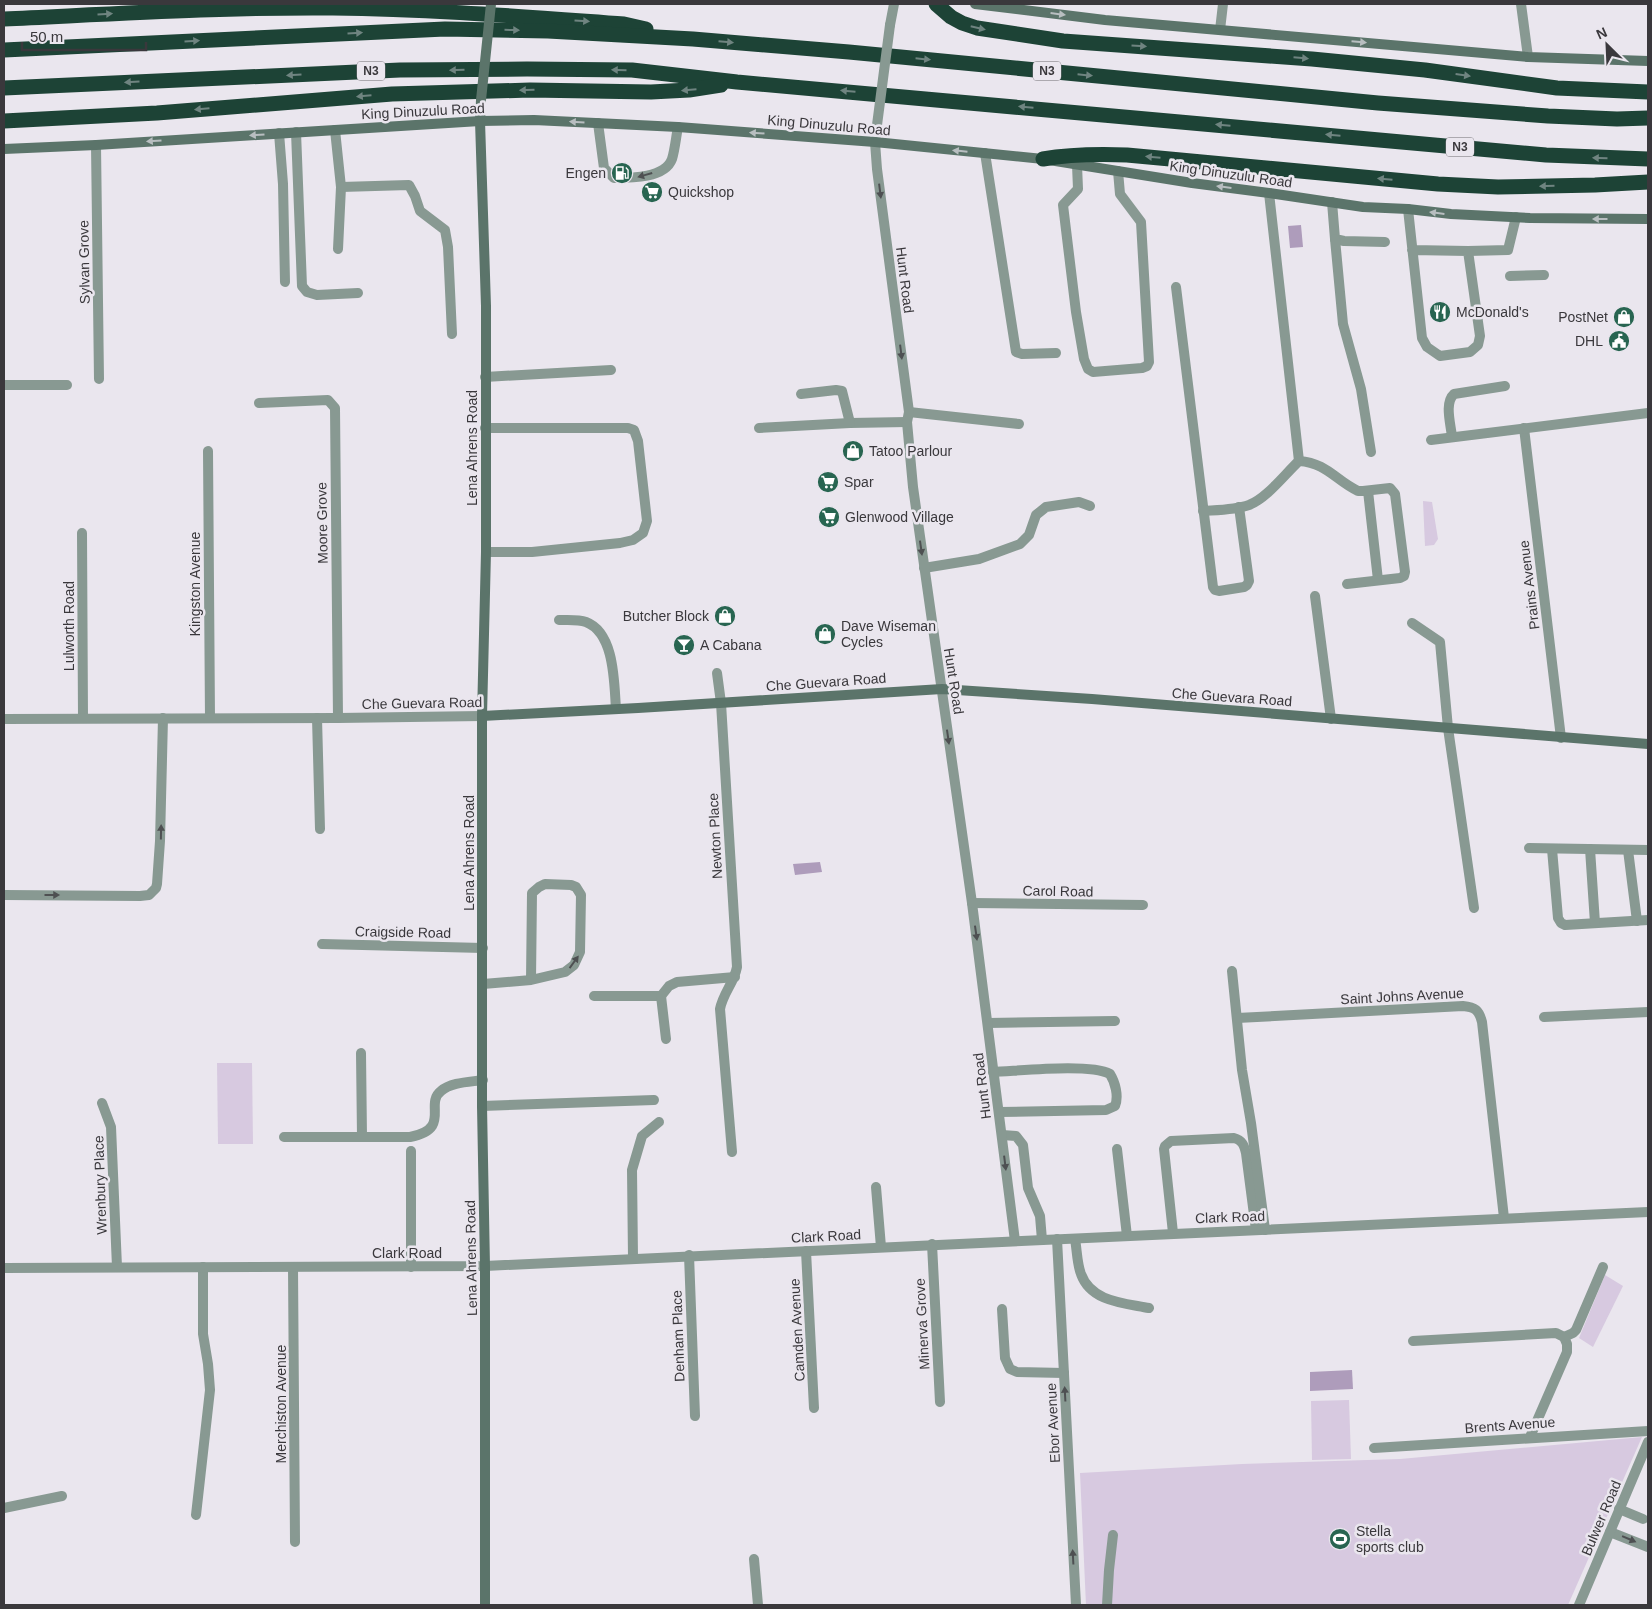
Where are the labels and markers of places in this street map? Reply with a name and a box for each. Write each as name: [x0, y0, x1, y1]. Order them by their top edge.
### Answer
fuel station icon: Engen: [610, 161, 634, 185]
place label: Engen: [566, 165, 606, 181]
supermarket icon: Quickshop: [640, 180, 664, 204]
place label: Quickshop: [668, 184, 734, 200]
restaurant icon: McDonald's: [1428, 300, 1452, 324]
place label: McDonald's: [1456, 304, 1529, 320]
shop icon: PostNet: [1612, 305, 1636, 329]
place label: PostNet: [1558, 309, 1608, 325]
public building icon: DHL: [1607, 329, 1631, 353]
place label: DHL: [1575, 333, 1603, 349]
shop icon: Tatoo Parlour: [841, 439, 865, 463]
place label: Tatoo Parlour: [869, 443, 953, 459]
supermarket icon: Spar: [816, 470, 840, 494]
place label: Spar: [844, 474, 874, 490]
supermarket icon: Glenwood Village: [817, 505, 841, 529]
place label: Glenwood Village: [845, 509, 954, 525]
shop icon: Butcher Block: [713, 604, 737, 628]
place label: Butcher Block: [623, 608, 710, 624]
place label: Dave Wiseman Cycles: [841, 618, 936, 650]
shop icon: Dave Wiseman Cycles: [813, 622, 837, 646]
bar icon: A Cabana: [672, 633, 696, 657]
place label: A Cabana: [700, 637, 762, 653]
place label: Stella sports club: [1356, 1523, 1424, 1555]
sports icon: Stella sports club: [1328, 1527, 1352, 1551]

